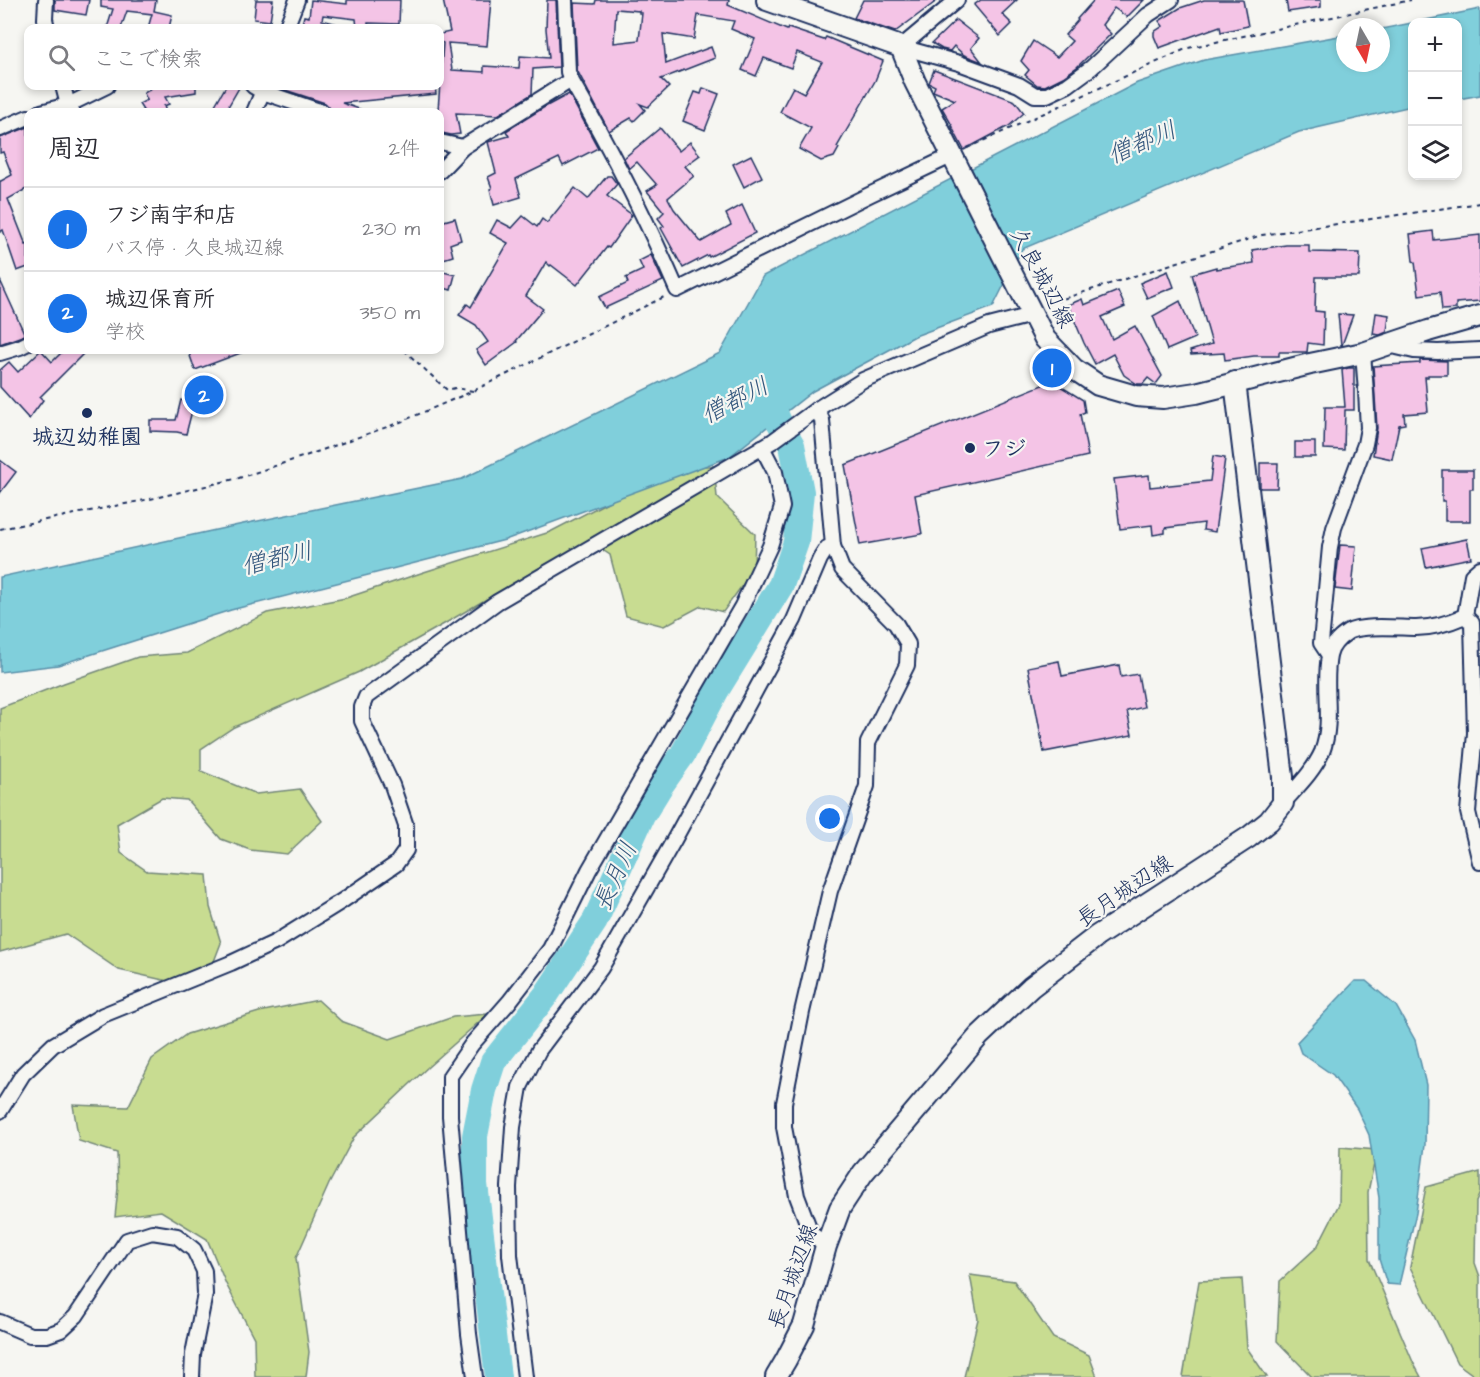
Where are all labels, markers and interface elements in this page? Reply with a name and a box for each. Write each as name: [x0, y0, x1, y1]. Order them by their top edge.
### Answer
north arrow: [1336, 18, 1390, 72]
map controls: [1408, 18, 1462, 180]
button: +: [1408, 18, 1462, 72]
search box: [24, 24, 444, 90]
icon: search: [45, 41, 78, 74]
text: ここで検索: [93, 44, 203, 75]
button: −: [1408, 72, 1462, 126]
water label: 僧都川: [1103, 113, 1182, 173]
button: layers: [1408, 126, 1462, 180]
text: 周辺: [48, 131, 100, 167]
text: 2件: [389, 135, 420, 163]
text: フジ南宇和店: [105, 200, 237, 231]
text: 1: [66, 215, 69, 243]
text: 230 m: [362, 215, 420, 243]
street label: 久良城辺線: [1002, 222, 1081, 334]
text: バス停 · 久良城辺線: [105, 234, 284, 262]
text: 城辺保育所: [105, 284, 215, 315]
text: 2: [62, 299, 73, 327]
text: 350 m: [359, 299, 420, 327]
text: 学校: [105, 318, 145, 346]
pin: 1: [1032, 346, 1072, 391]
water label: 僧都川: [696, 369, 775, 432]
pin: 2: [184, 372, 224, 418]
marker: 城辺幼稚園: [80, 406, 94, 420]
place label: 城辺幼稚園: [32, 422, 142, 453]
place label: フジ: [982, 434, 1026, 465]
marker: フジ: [963, 441, 977, 455]
water label: 僧都川: [238, 534, 316, 584]
your location: [815, 804, 844, 833]
water label: 長月川: [586, 837, 646, 916]
street label: 長月城辺線: [1071, 848, 1179, 935]
street label: 長月城辺線: [761, 1219, 826, 1334]

